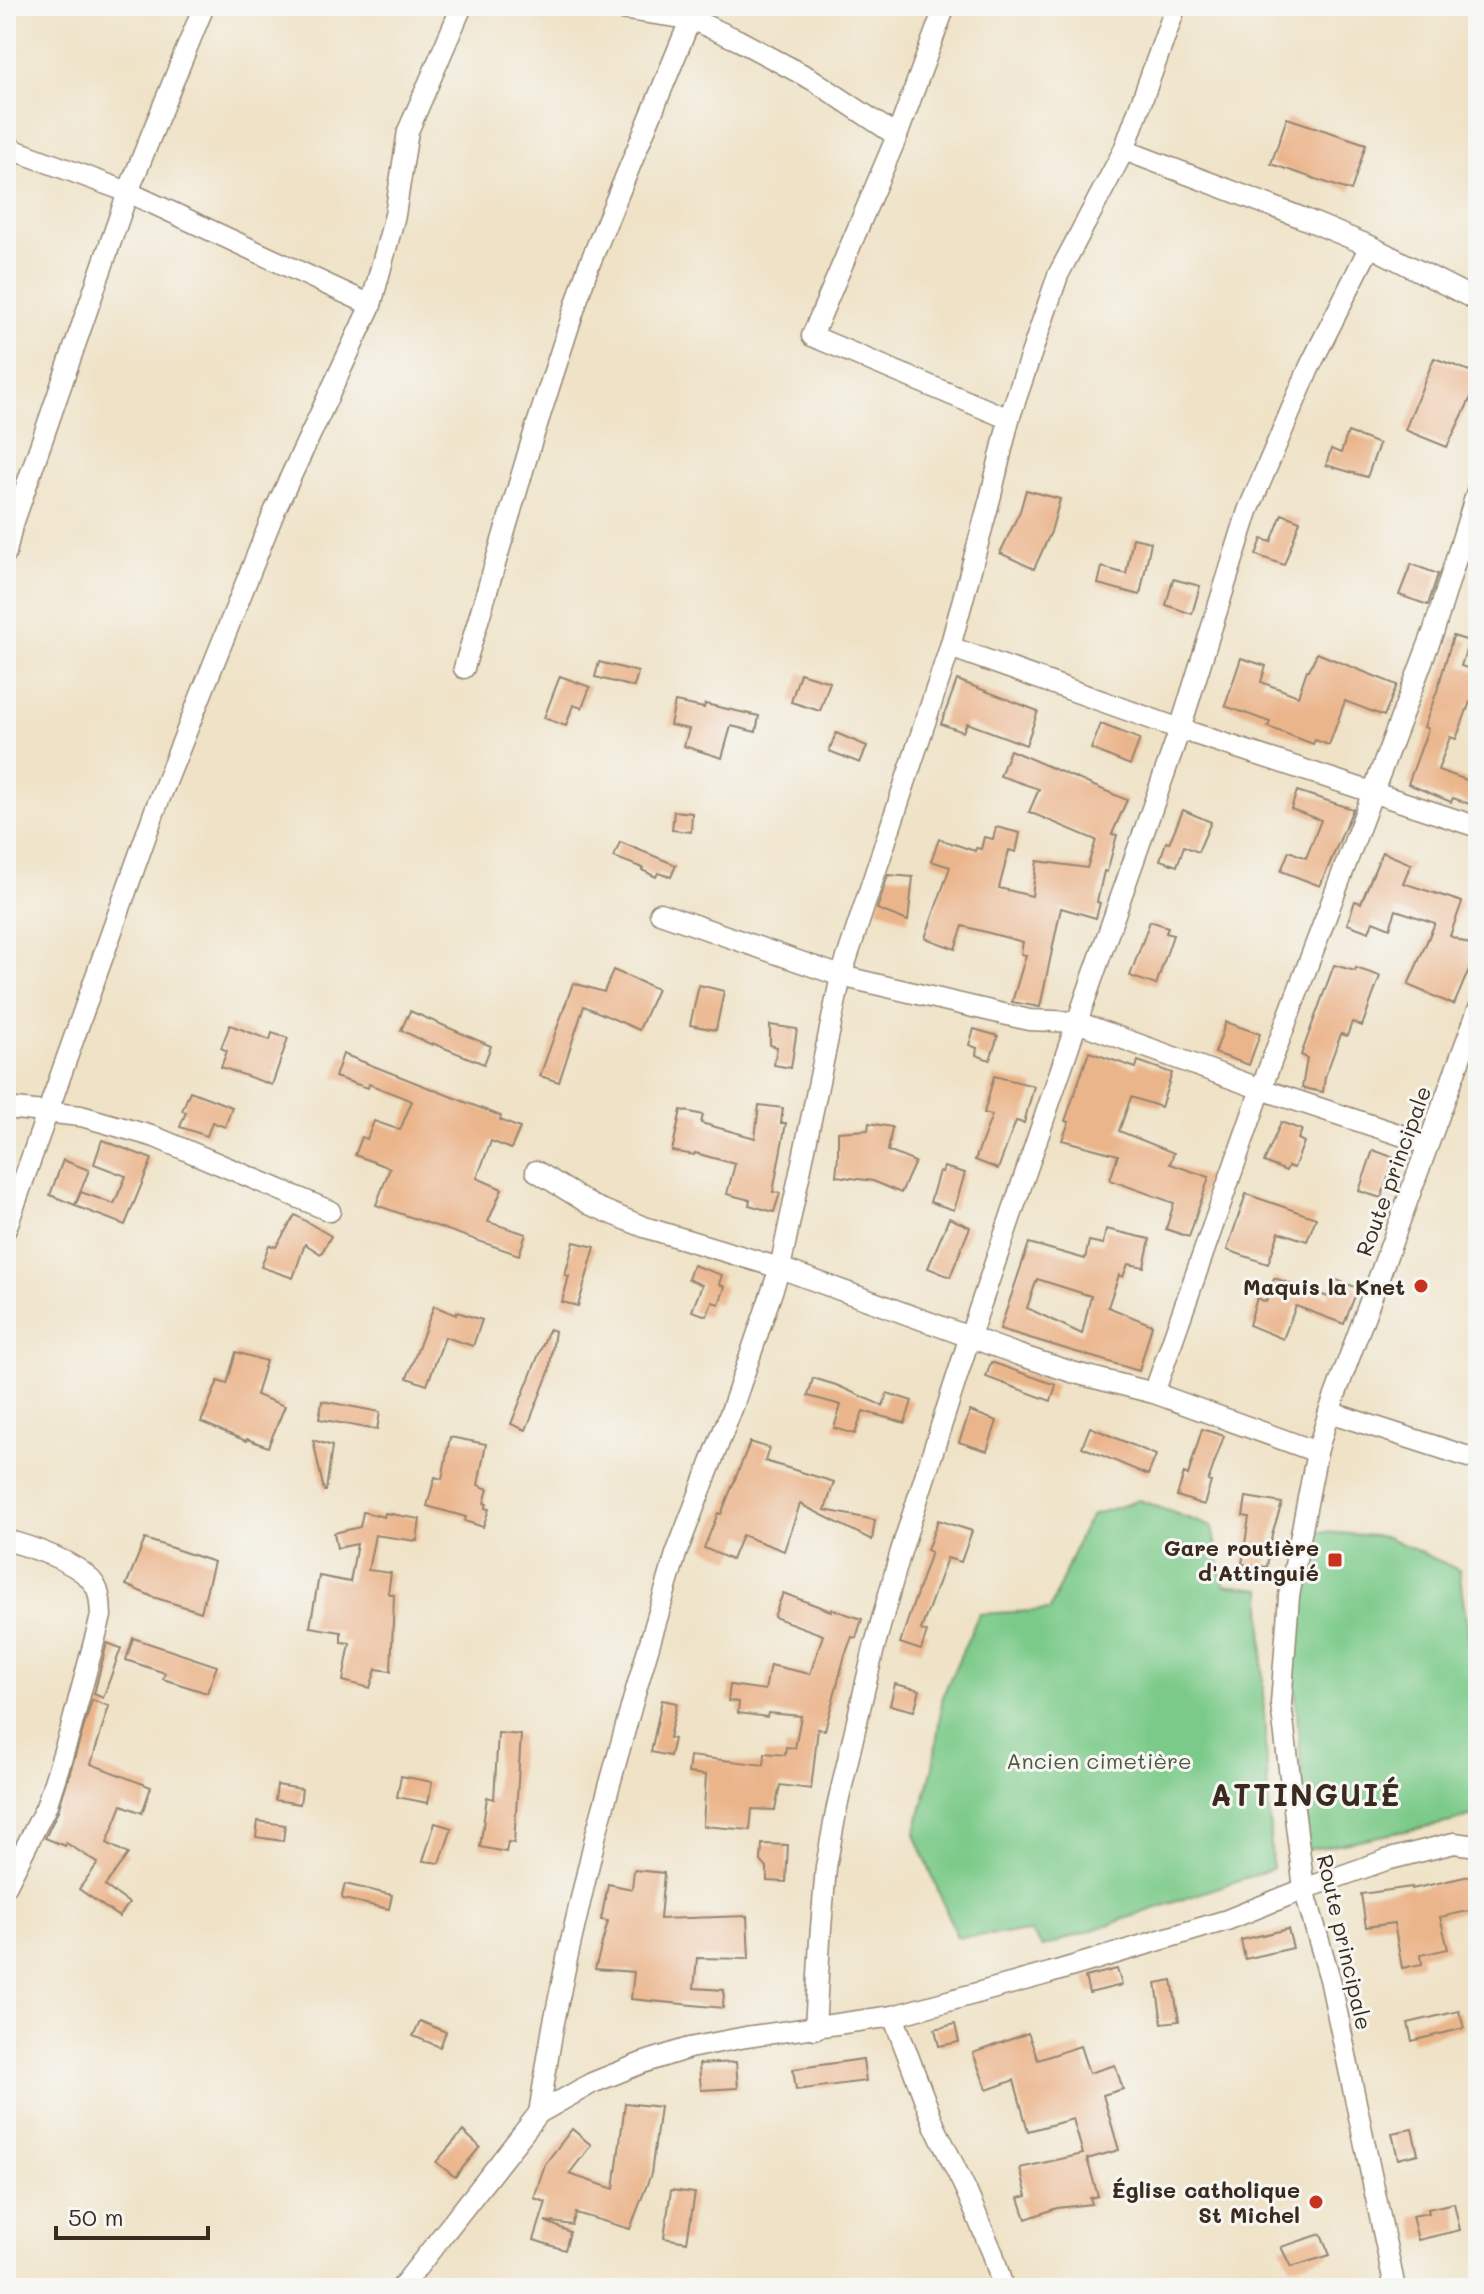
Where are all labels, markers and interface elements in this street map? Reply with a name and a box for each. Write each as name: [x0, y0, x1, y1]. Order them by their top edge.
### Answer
street label: Route principale: [1349, 1082, 1437, 1260]
place label: Maquis la Knet: [1243, 1272, 1405, 1301]
marker: Maquis la Knet: [1412, 1277, 1430, 1295]
place label: Gare routière d'Attinguié: [1164, 1533, 1319, 1587]
marker: Gare routière d'Attinguié: [1326, 1551, 1344, 1569]
park label: Ancien cimetière: [1006, 1746, 1192, 1775]
district label: ATTINGUIÉ: [1210, 1774, 1402, 1814]
street label: Route principale: [1311, 1851, 1379, 2033]
place label: Église catholique St Michel: [1111, 2175, 1300, 2229]
scale bar: [56, 2190, 208, 2240]
marker: Église catholique St Michel: [1307, 2193, 1325, 2211]
text: 50 m: [68, 2201, 124, 2232]

